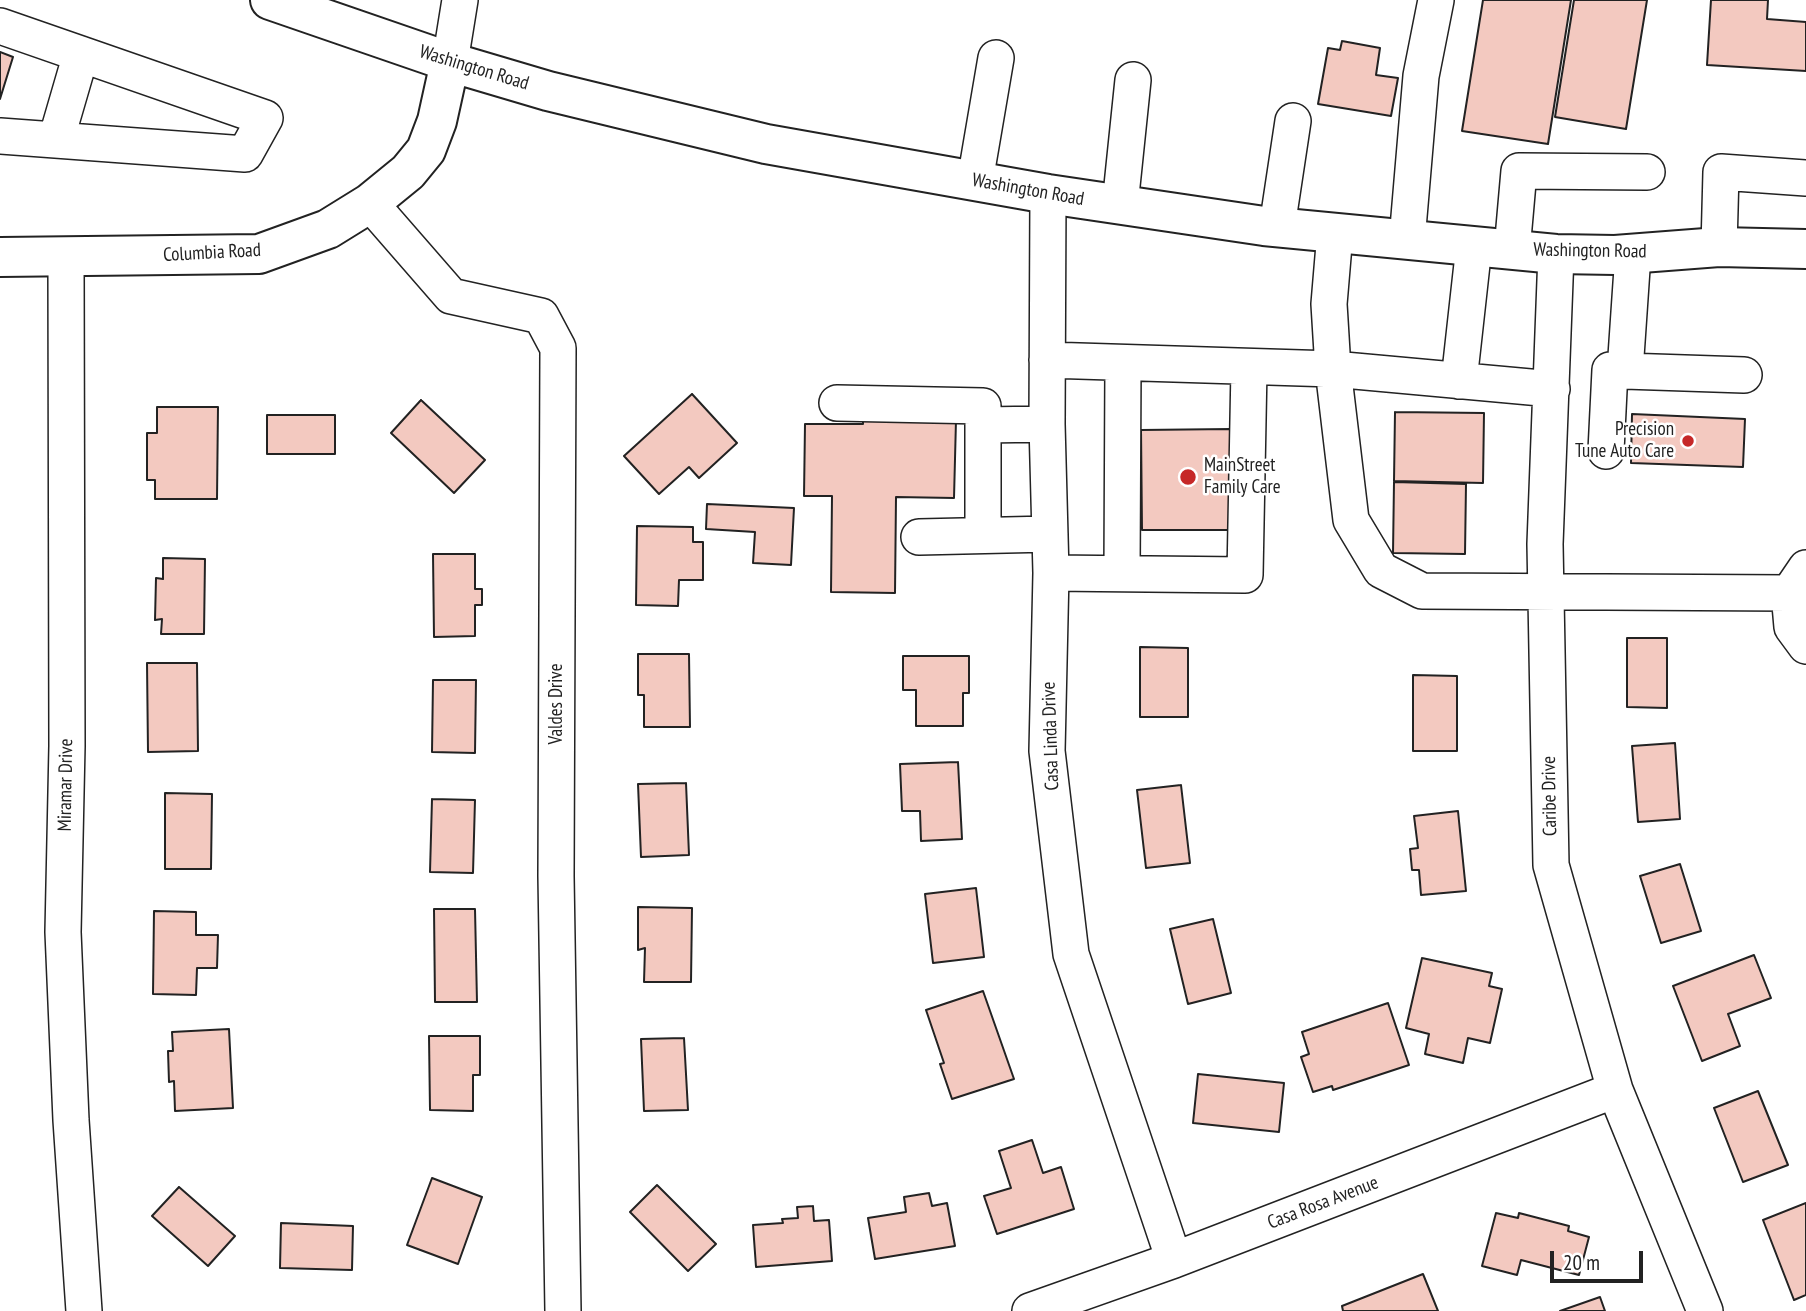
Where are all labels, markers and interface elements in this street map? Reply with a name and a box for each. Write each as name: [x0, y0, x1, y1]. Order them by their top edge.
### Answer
street label: Washington Road: [417, 41, 531, 95]
street label: Washington Road: [970, 169, 1086, 211]
street label: Columbia Road: [163, 239, 261, 267]
street label: Washington Road: [1533, 239, 1647, 263]
place label: Precision Tune Auto Care: [1575, 419, 1674, 463]
marker: Precision Tune Auto Care: [1680, 433, 1696, 449]
place label: MainStreet Family Care: [1204, 455, 1281, 499]
marker: MainStreet Family Care: [1178, 467, 1198, 487]
street label: Valdes Drive: [546, 663, 568, 745]
street label: Casa Linda Drive: [1038, 681, 1064, 791]
street label: Miramar Drive: [54, 738, 78, 832]
street label: Caribe Drive: [1538, 756, 1562, 836]
street label: Casa Rosa Avenue: [1264, 1171, 1382, 1235]
scale bar: [1554, 1238, 1647, 1282]
text: 20 m: [1563, 1249, 1600, 1276]

